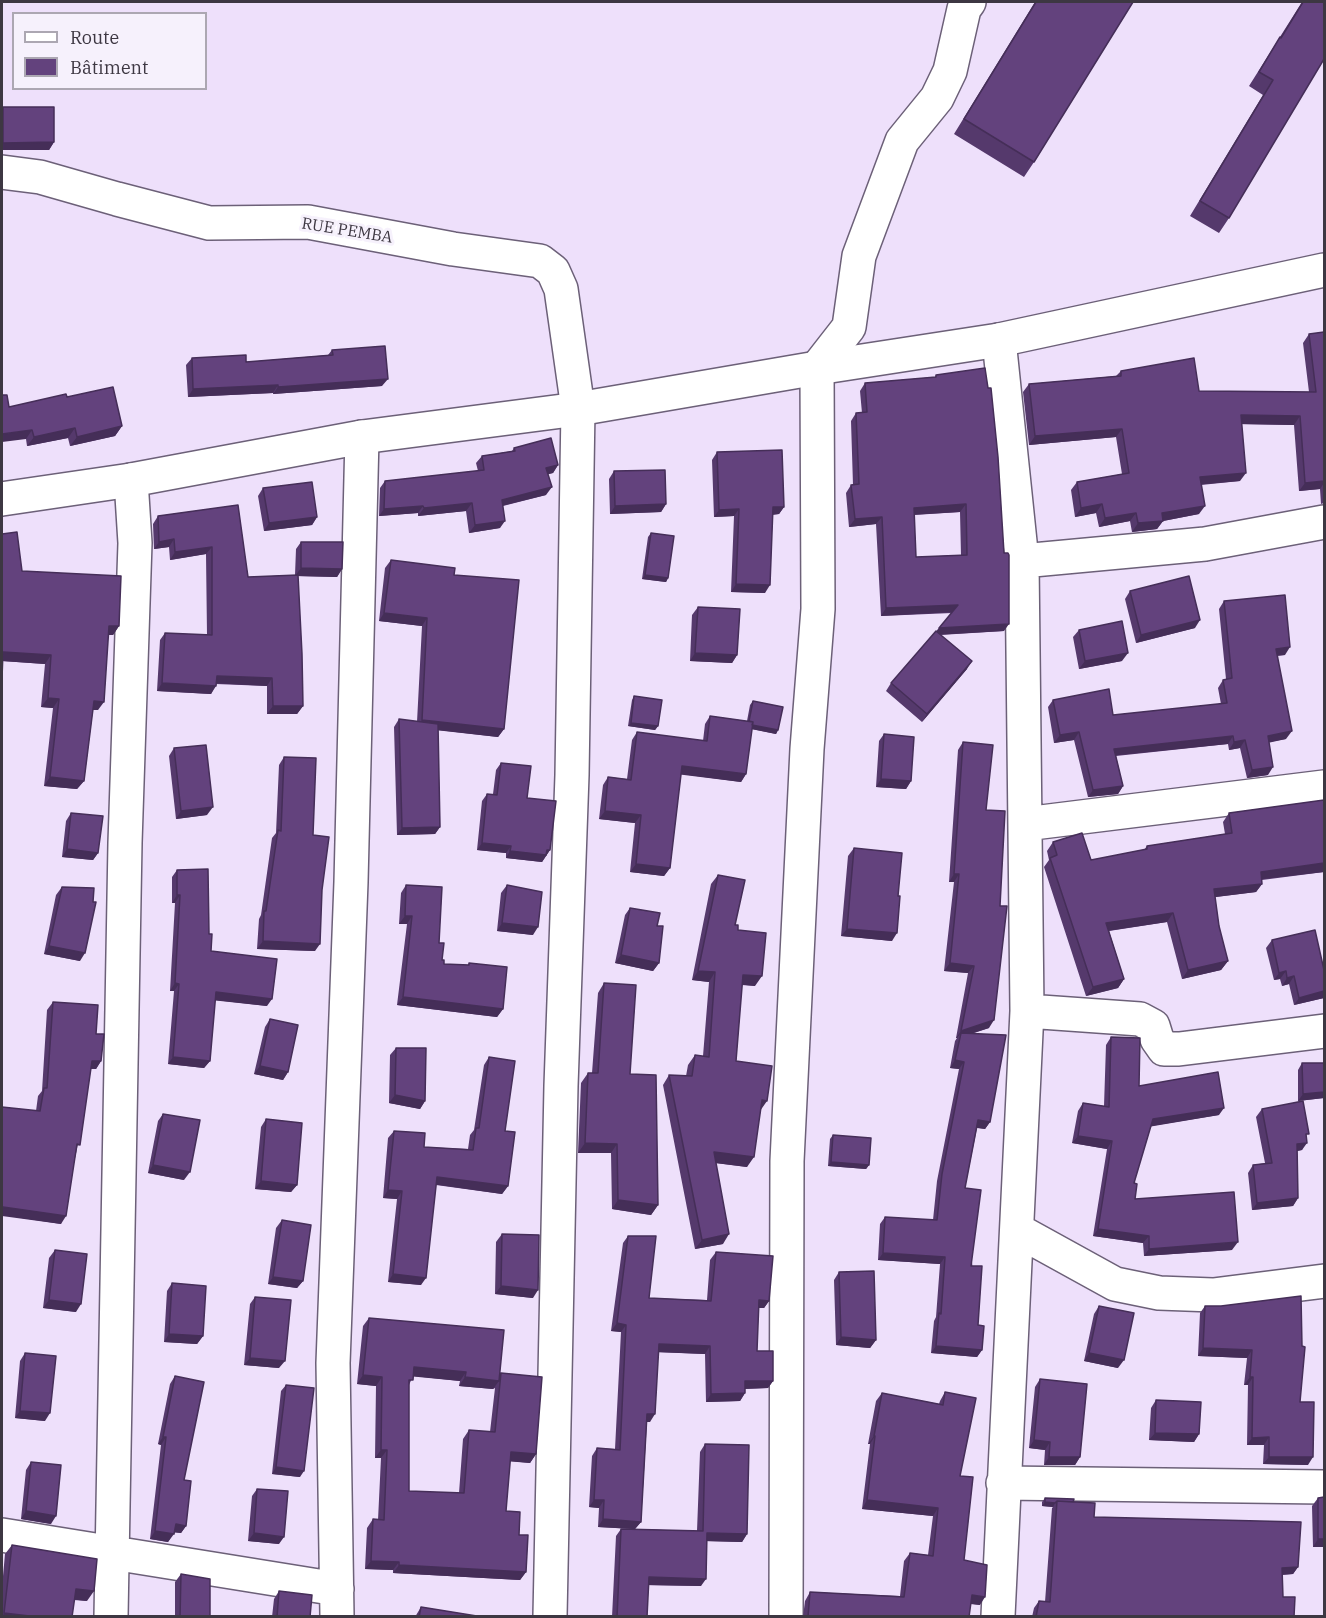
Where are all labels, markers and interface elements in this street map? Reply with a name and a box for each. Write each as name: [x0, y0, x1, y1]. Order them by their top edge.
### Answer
legend: [12, 12, 207, 90]
text: Route: [70, 26, 119, 49]
text: Bâtiment: [70, 56, 148, 79]
street label: RUE PEMBA: [300, 214, 394, 248]

